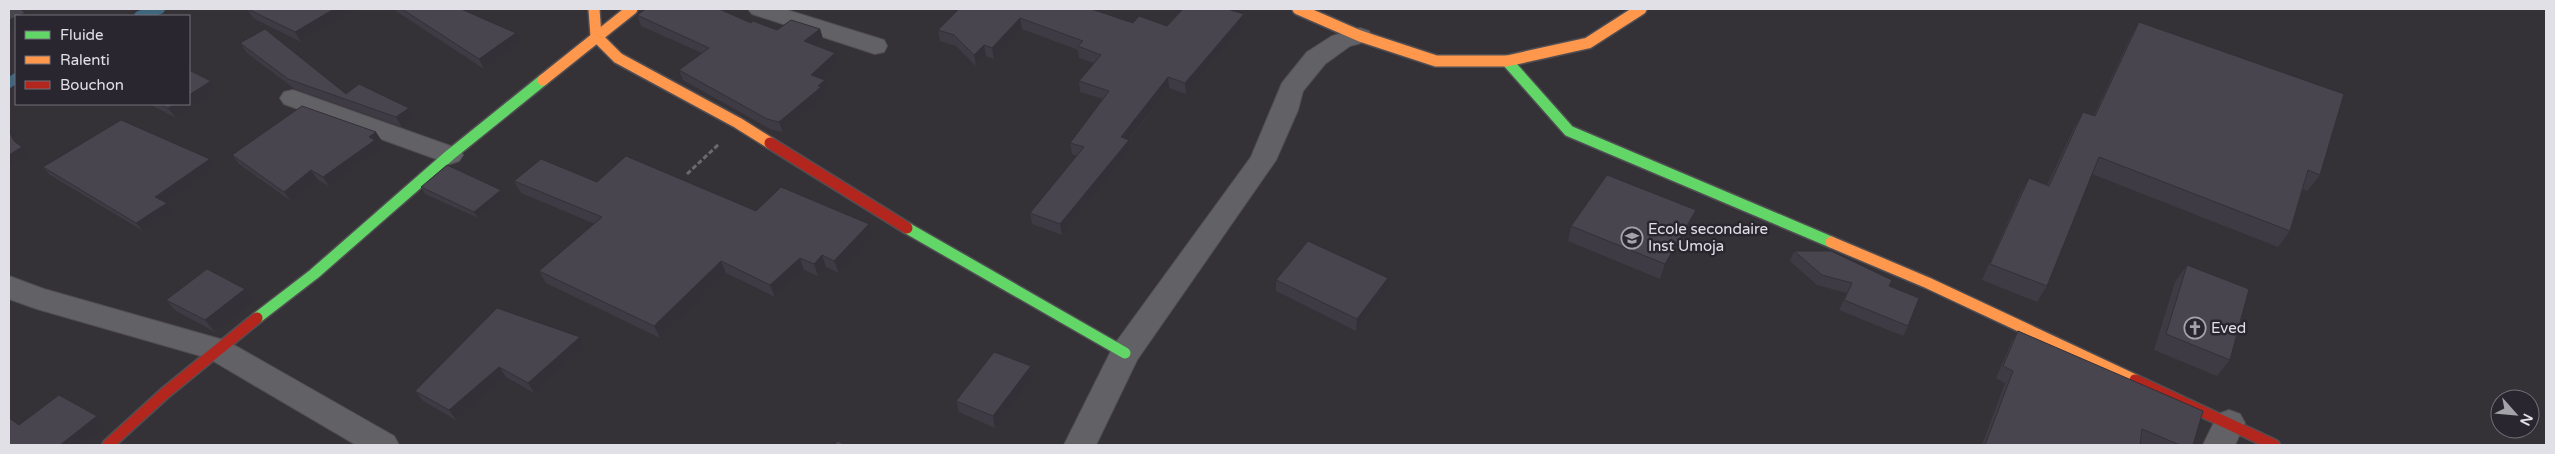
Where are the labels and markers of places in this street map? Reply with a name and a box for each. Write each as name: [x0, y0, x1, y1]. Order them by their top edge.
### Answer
place label: Ecole secondaire Inst Umoja: [1648, 220, 1768, 255]
school or university icon: Ecole secondaire Inst Umoja: [1620, 226, 1644, 250]
church icon: Eved: [2183, 316, 2207, 340]
place label: Eved: [2211, 319, 2246, 337]

